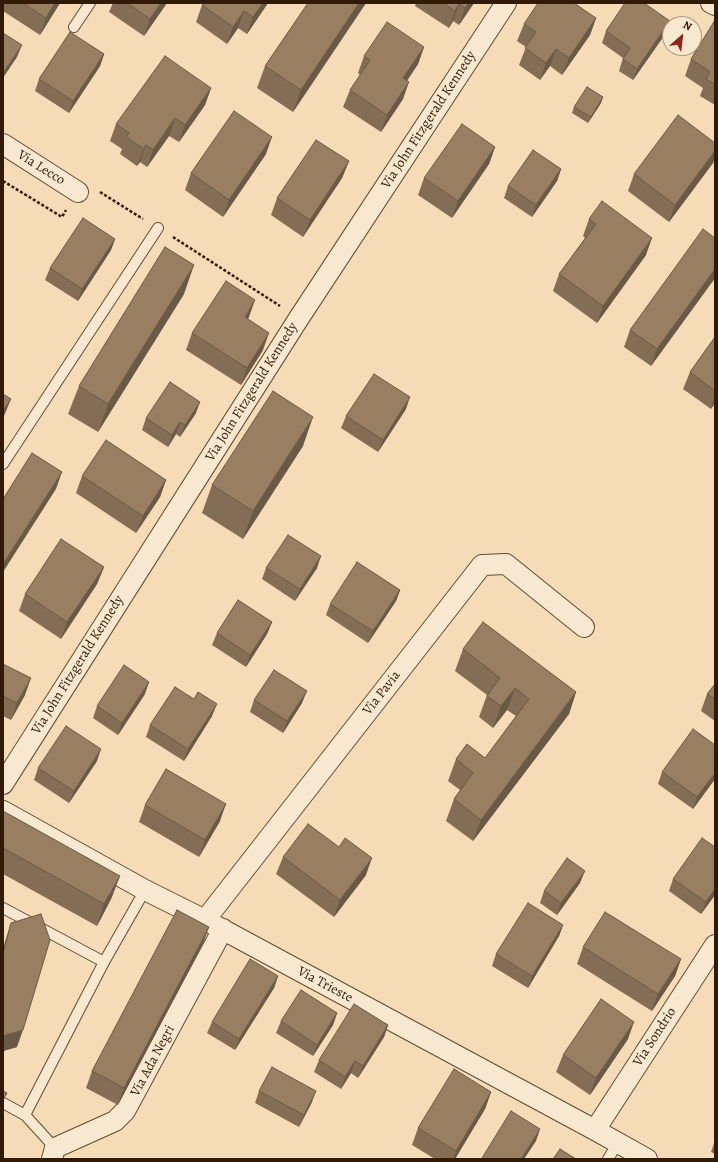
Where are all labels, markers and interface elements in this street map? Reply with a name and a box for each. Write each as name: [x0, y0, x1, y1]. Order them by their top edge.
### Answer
north arrow: [662, 16, 702, 56]
text: N: [680, 17, 694, 34]
street label: Via John Fitzgerald Kennedy: [378, 48, 480, 192]
street label: Via Lecco: [14, 147, 68, 189]
street label: Via John Fitzgerald Kennedy: [202, 319, 302, 465]
street label: Via John Fitzgerald Kennedy: [28, 592, 128, 738]
street label: Via Pavia: [359, 667, 405, 719]
street label: Via Trieste: [294, 963, 356, 1007]
street label: Via Sondrio: [630, 1004, 680, 1070]
street label: Via Ada Negri: [127, 1023, 179, 1099]

